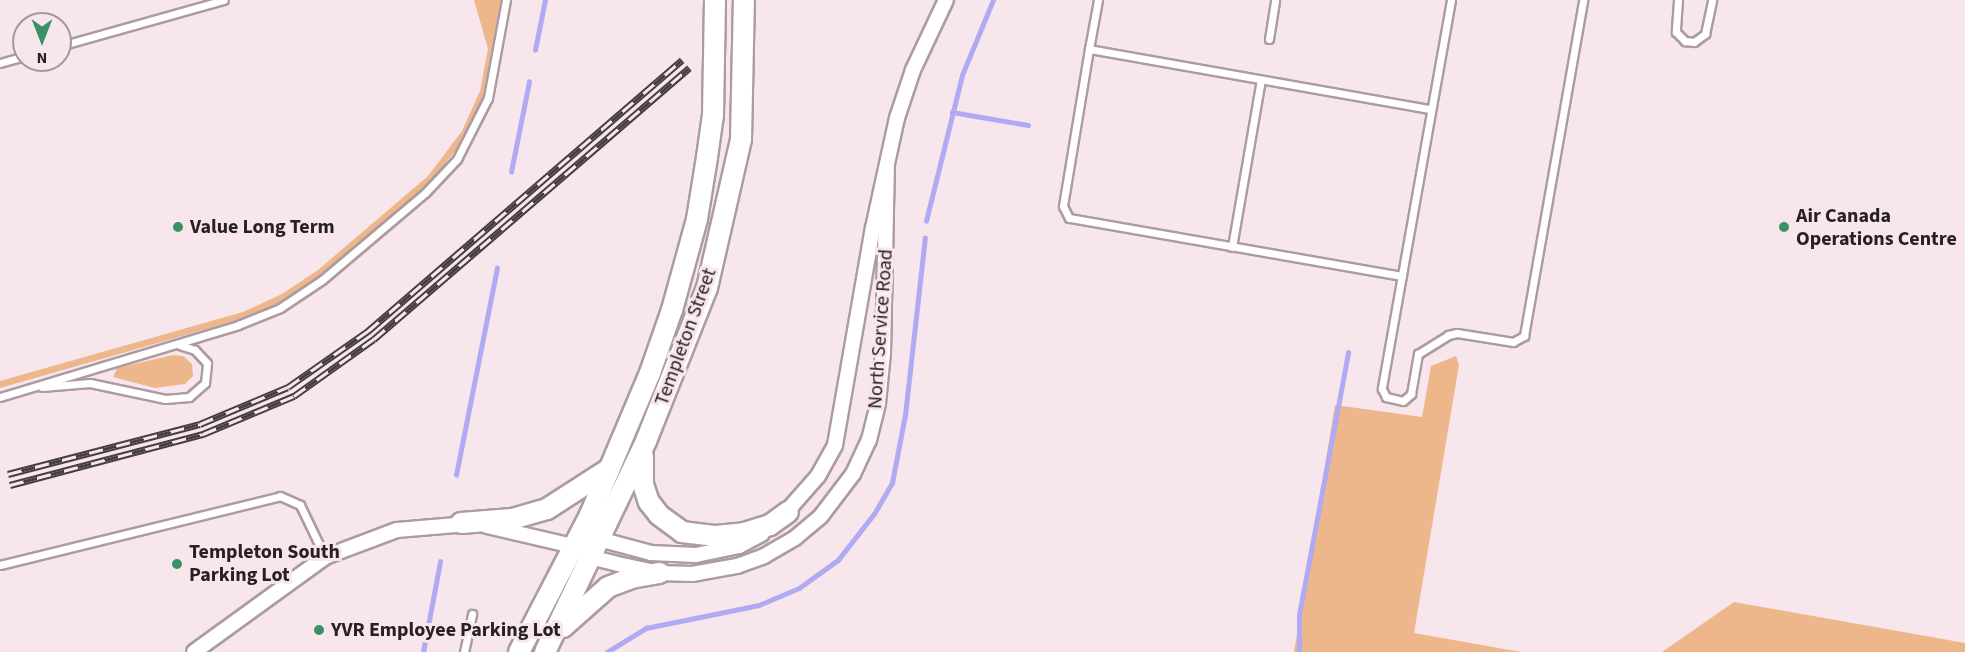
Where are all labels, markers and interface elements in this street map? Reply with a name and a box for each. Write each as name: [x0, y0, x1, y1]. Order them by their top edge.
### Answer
north arrow: [12, 12, 72, 72]
text: N: [37, 47, 47, 69]
place label: Air Canada Operations Centre: [1796, 204, 1957, 251]
place label: Value Long Term: [190, 215, 335, 239]
marker: Value Long Term: [171, 220, 185, 234]
marker: Air Canada Operations Centre: [1777, 220, 1791, 234]
street label: North Service Road: [863, 248, 899, 410]
street label: Templeton Street: [650, 265, 722, 409]
place label: Templeton South Parking Lot: [189, 540, 340, 587]
marker: Templeton South Parking Lot: [170, 557, 184, 571]
place label: YVR Employee Parking Lot: [331, 618, 561, 642]
marker: YVR Employee Parking Lot: [312, 623, 326, 637]

